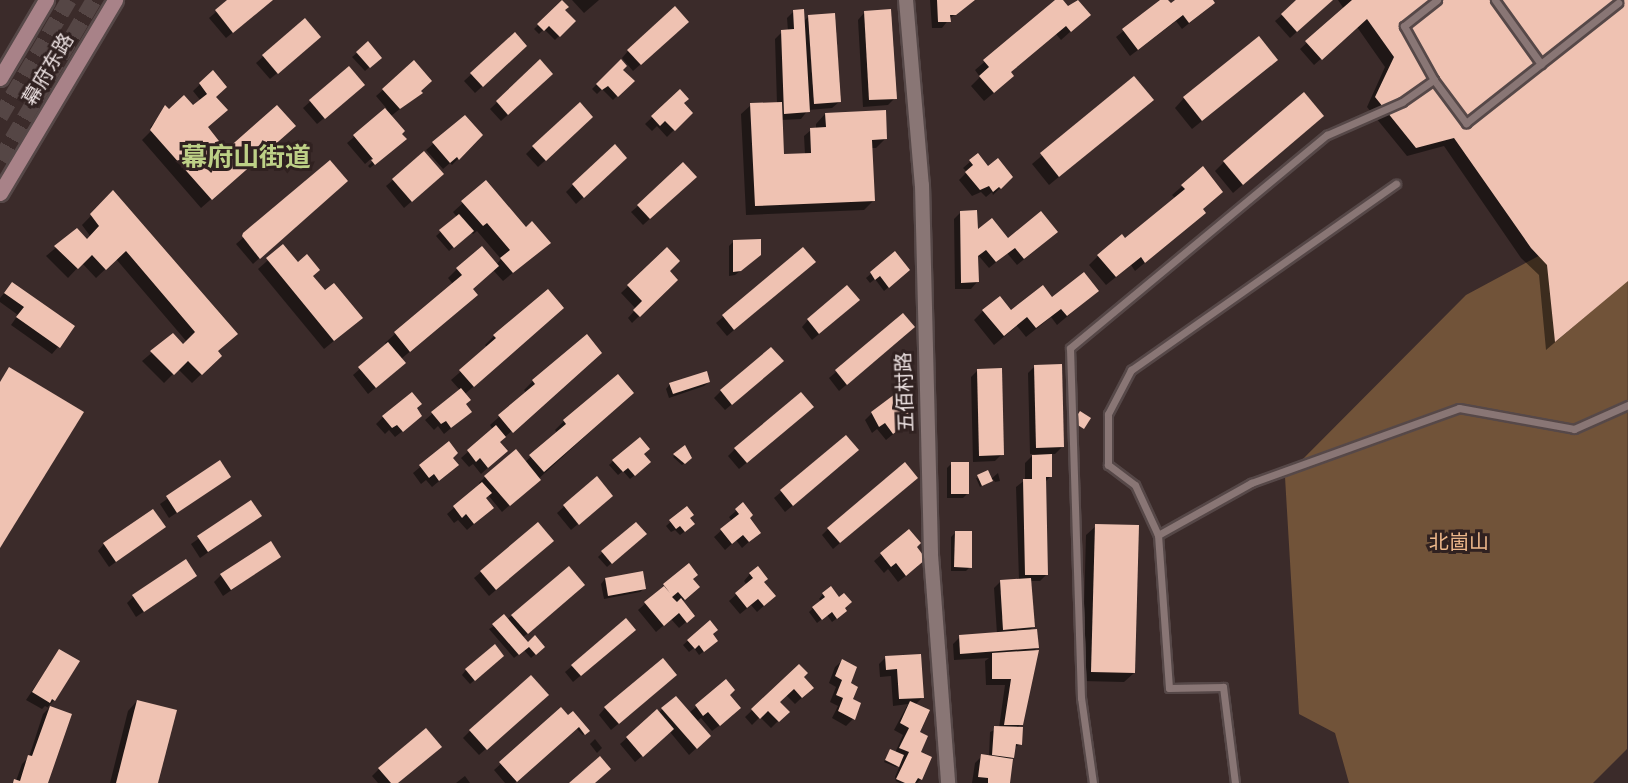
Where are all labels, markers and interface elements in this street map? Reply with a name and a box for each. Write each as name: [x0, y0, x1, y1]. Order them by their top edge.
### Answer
street label: 幕府东路: [18, 30, 80, 110]
district label: 幕府山街道: [181, 142, 311, 174]
street label: 五佰村路: [893, 352, 919, 432]
park label: 北崮山: [1429, 531, 1489, 555]

